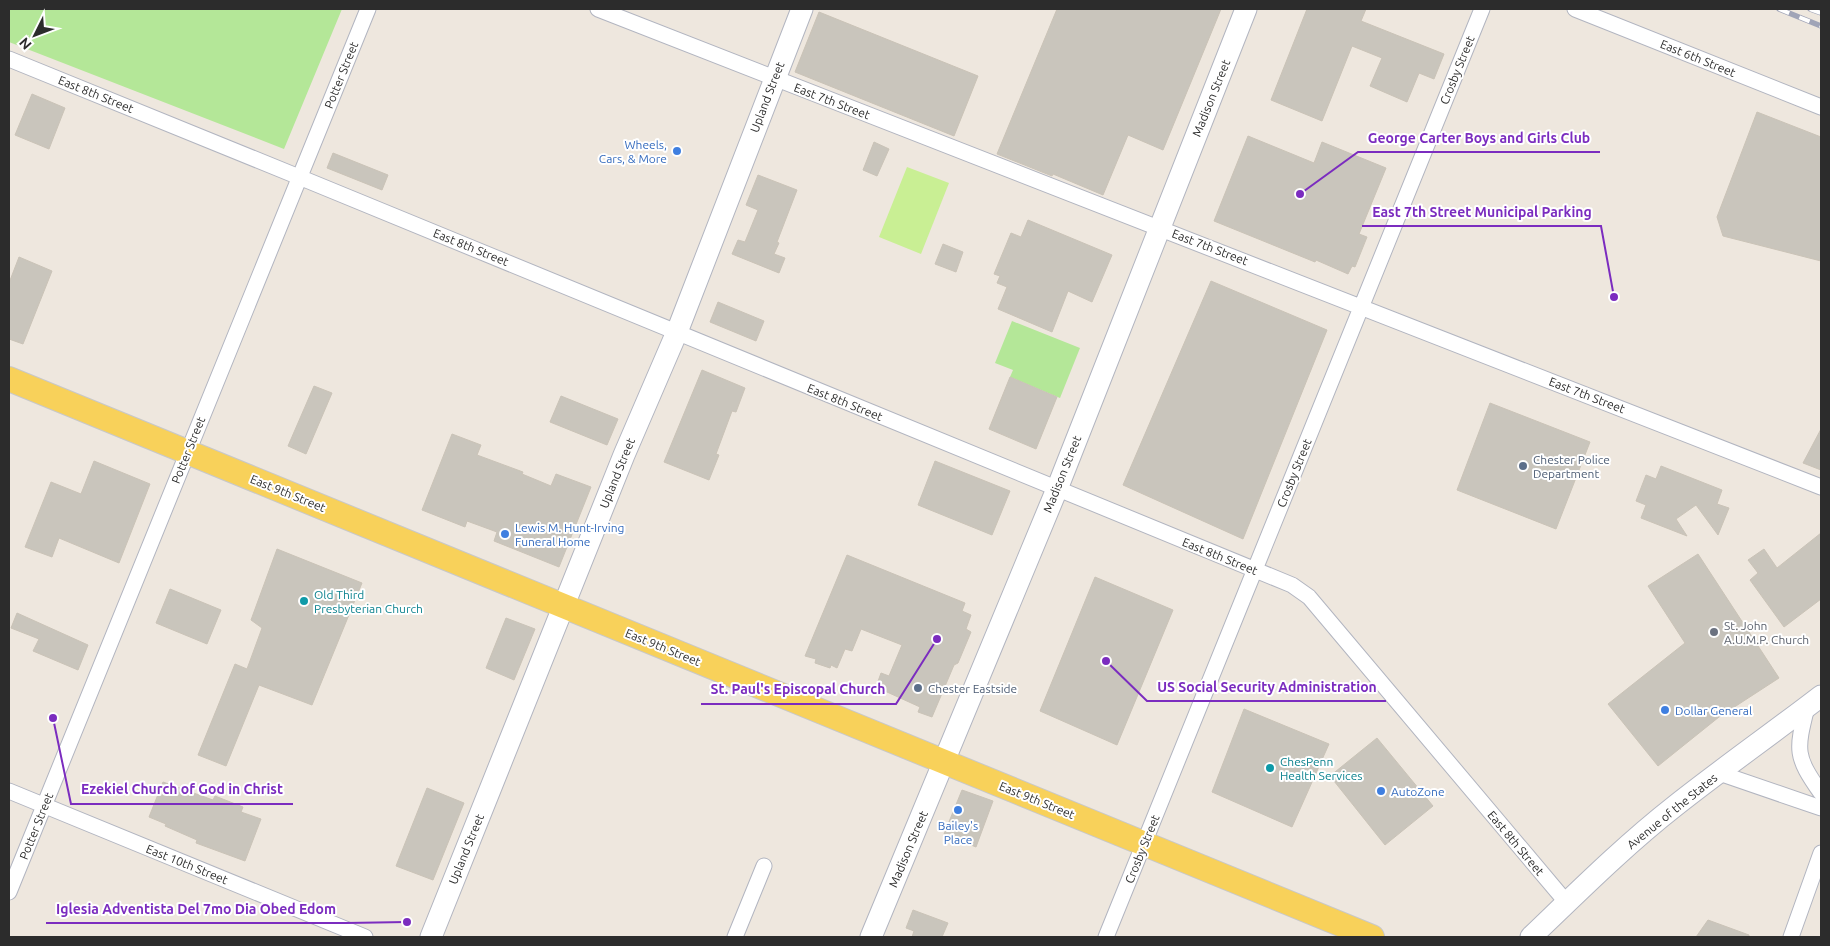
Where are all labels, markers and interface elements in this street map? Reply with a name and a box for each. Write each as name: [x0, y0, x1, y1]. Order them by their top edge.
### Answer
north arrow: [10, 10, 60, 60]
street label: Crosby Street: [1437, 33, 1477, 106]
text: N: [16, 34, 35, 53]
street label: East 6th Street: [1658, 37, 1738, 79]
street label: Potter Street: [322, 39, 360, 110]
street label: Madison Street: [1190, 57, 1232, 138]
street label: Upland Street: [748, 60, 787, 134]
street label: East 8th Street: [56, 73, 136, 115]
street label: East 7th Street: [792, 81, 872, 122]
callout: George Carter Boys and Girls Club: [1358, 123, 1600, 152]
text: George Carter Boys and Girls Club: [1368, 130, 1590, 146]
place label: Wheels, Cars, & More: [599, 138, 667, 165]
marker: Wheels, Cars, & More: [671, 145, 683, 157]
callout: East 7th Street Municipal Parking: [1362, 197, 1601, 226]
text: East 7th Street Municipal Parking: [1372, 204, 1592, 220]
street label: East 8th Street: [431, 226, 511, 268]
street label: East 7th Street: [1170, 227, 1250, 268]
street label: East 7th Street: [1547, 375, 1627, 416]
street label: East 8th Street: [805, 381, 885, 423]
street label: Potter Street: [169, 414, 207, 485]
street label: Madison Street: [1041, 433, 1083, 514]
street label: Upland Street: [597, 436, 637, 510]
street label: Crosby Street: [1274, 436, 1314, 509]
place label: Chester Police Department: [1533, 453, 1610, 480]
marker: Chester Police Department: [1517, 460, 1529, 472]
street label: East 9th Street: [248, 472, 328, 514]
place label: Lewis M. Hunt-Irving Funeral Home: [515, 521, 624, 548]
marker: Lewis M. Hunt-Irving Funeral Home: [499, 528, 511, 540]
street label: East 8th Street: [1180, 535, 1260, 577]
place label: Old Third Presbyterian Church: [314, 588, 423, 615]
marker: Old Third Presbyterian Church: [298, 595, 310, 607]
place label: St. John A.U.M.P. Church: [1724, 619, 1809, 646]
street label: East 9th Street: [623, 626, 703, 668]
marker: St. John A.U.M.P. Church: [1708, 626, 1720, 638]
callout: US Social Security Administration: [1147, 672, 1386, 701]
callout: St. Paul's Episcopal Church: [701, 675, 896, 704]
text: US Social Security Administration: [1157, 679, 1377, 695]
text: St. Paul's Episcopal Church: [711, 681, 885, 697]
marker: Chester Eastside: [912, 682, 924, 694]
place label: Chester Eastside: [928, 682, 1017, 695]
marker: Dollar General: [1659, 704, 1671, 716]
place label: Dollar General: [1675, 704, 1752, 717]
place label: ChesPenn Health Services: [1280, 755, 1363, 782]
marker: ChesPenn Health Services: [1264, 762, 1276, 774]
street label: Avenue of the States: [1624, 771, 1720, 851]
callout: Ezekiel Church of God in Christ: [71, 775, 293, 804]
street label: East 9th Street: [997, 779, 1077, 821]
text: Ezekiel Church of God in Christ: [81, 781, 283, 797]
marker: AutoZone: [1375, 785, 1387, 797]
place label: AutoZone: [1391, 785, 1445, 798]
street label: Potter Street: [17, 790, 55, 861]
marker: Bailey's Place: [952, 804, 964, 816]
street label: East 8th Street: [1485, 808, 1547, 878]
street label: Madison Street: [886, 809, 930, 889]
street label: Upland Street: [446, 812, 486, 886]
street label: Crosby Street: [1122, 812, 1162, 885]
place label: Bailey's Place: [938, 819, 978, 846]
street label: East 10th Street: [144, 842, 230, 886]
callout: Iglesia Adventista Del 7mo Dia Obed Edom: [46, 894, 346, 923]
text: Iglesia Adventista Del 7mo Dia Obed Edom: [56, 901, 336, 917]

